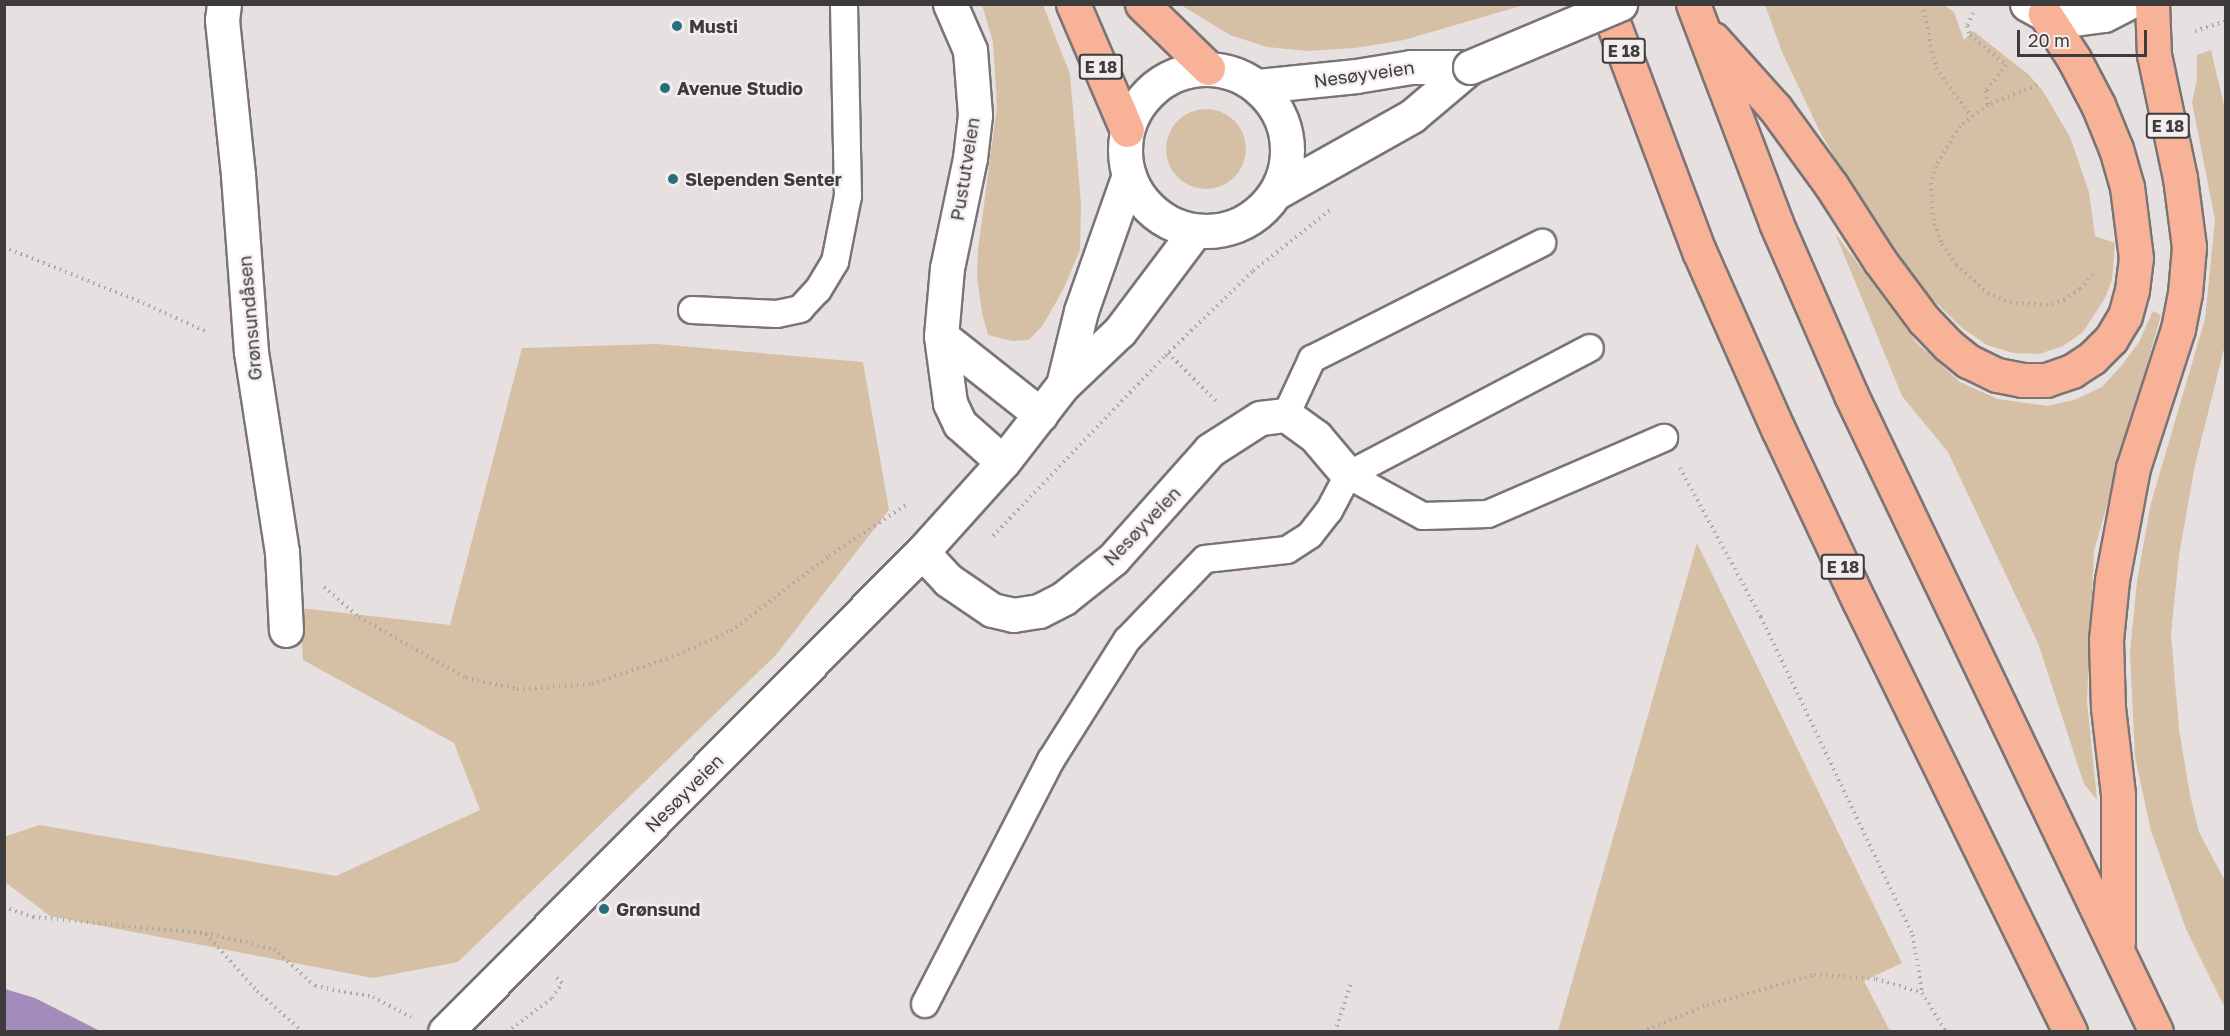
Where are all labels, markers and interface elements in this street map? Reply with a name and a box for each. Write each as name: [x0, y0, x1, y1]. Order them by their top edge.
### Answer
place label: Musti: [689, 15, 738, 37]
scale bar: [2020, 18, 2150, 56]
marker: Musti: [670, 19, 684, 33]
text: 20 m: [2028, 29, 2070, 51]
road number: E 18: [1602, 38, 1646, 64]
road number: E 18: [1078, 54, 1124, 80]
street label: Nesøyveien: [1312, 56, 1416, 92]
place label: Avenue Studio: [677, 77, 803, 99]
marker: Avenue Studio: [658, 81, 672, 95]
road number: E 18: [2146, 113, 2190, 139]
street label: Pustutveien: [946, 116, 984, 222]
place label: Slependen Senter: [685, 168, 842, 190]
marker: Slependen Senter: [666, 172, 680, 186]
street label: Grønsundåsen: [234, 255, 266, 381]
street label: Nesøyveien: [1099, 482, 1185, 570]
road number: E 18: [1820, 554, 1866, 580]
street label: Nesøyveien: [641, 750, 727, 836]
place label: Grønsund: [616, 898, 700, 920]
marker: Grønsund: [597, 902, 611, 916]

